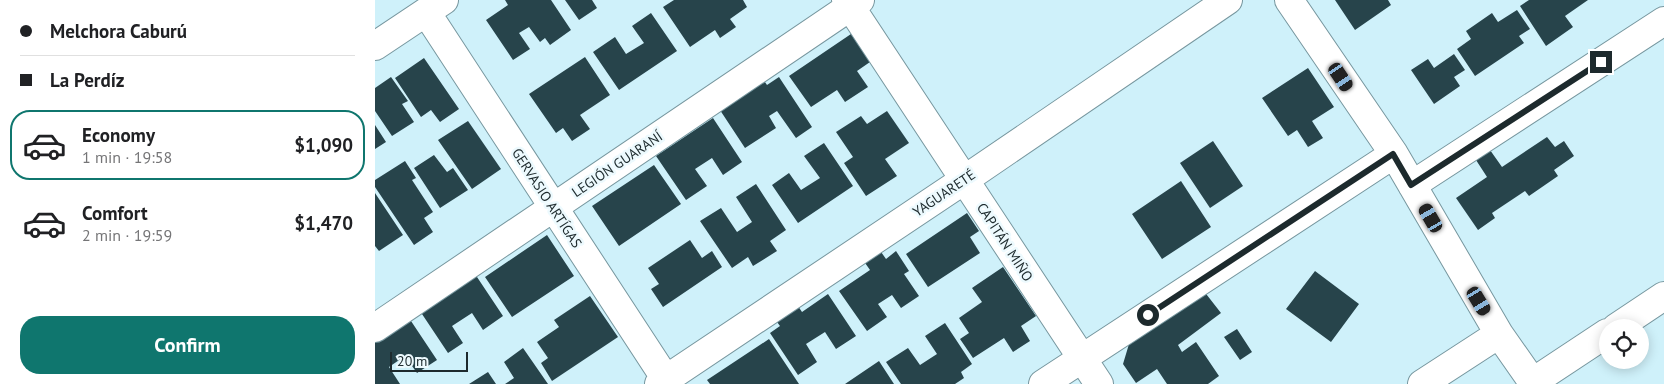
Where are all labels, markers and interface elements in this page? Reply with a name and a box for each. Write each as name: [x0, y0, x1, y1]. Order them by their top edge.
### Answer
text: Melchora Caburú: [50, 19, 187, 43]
route end: [1590, 51, 1612, 73]
car: [1326, 60, 1355, 94]
text: La Perdíz: [50, 68, 125, 92]
icon: car: [22, 123, 67, 168]
text: Economy: [82, 123, 155, 147]
street label: LEGIÓN GUARANÍ: [568, 126, 667, 201]
text: $1,090: [294, 133, 353, 157]
street label: GERVASIO ARTÍGAS: [508, 145, 586, 251]
text: 1 min · 19:58: [82, 147, 172, 167]
street label: YAGUARETÉ: [909, 165, 979, 221]
street label: CAPITÁN MIÑO: [973, 199, 1037, 285]
icon: car: [22, 201, 67, 246]
text: Comfort: [82, 201, 148, 225]
car: [1417, 201, 1444, 235]
text: $1,470: [294, 211, 353, 235]
text: 2 min · 19:59: [82, 225, 172, 245]
car: [1464, 284, 1493, 318]
route start: [1137, 304, 1159, 326]
button: Confirm: [20, 316, 355, 374]
map controls: [1599, 319, 1649, 369]
button: locate: [1599, 319, 1649, 369]
scale bar: [390, 349, 467, 372]
text: 20 m: [397, 352, 427, 370]

